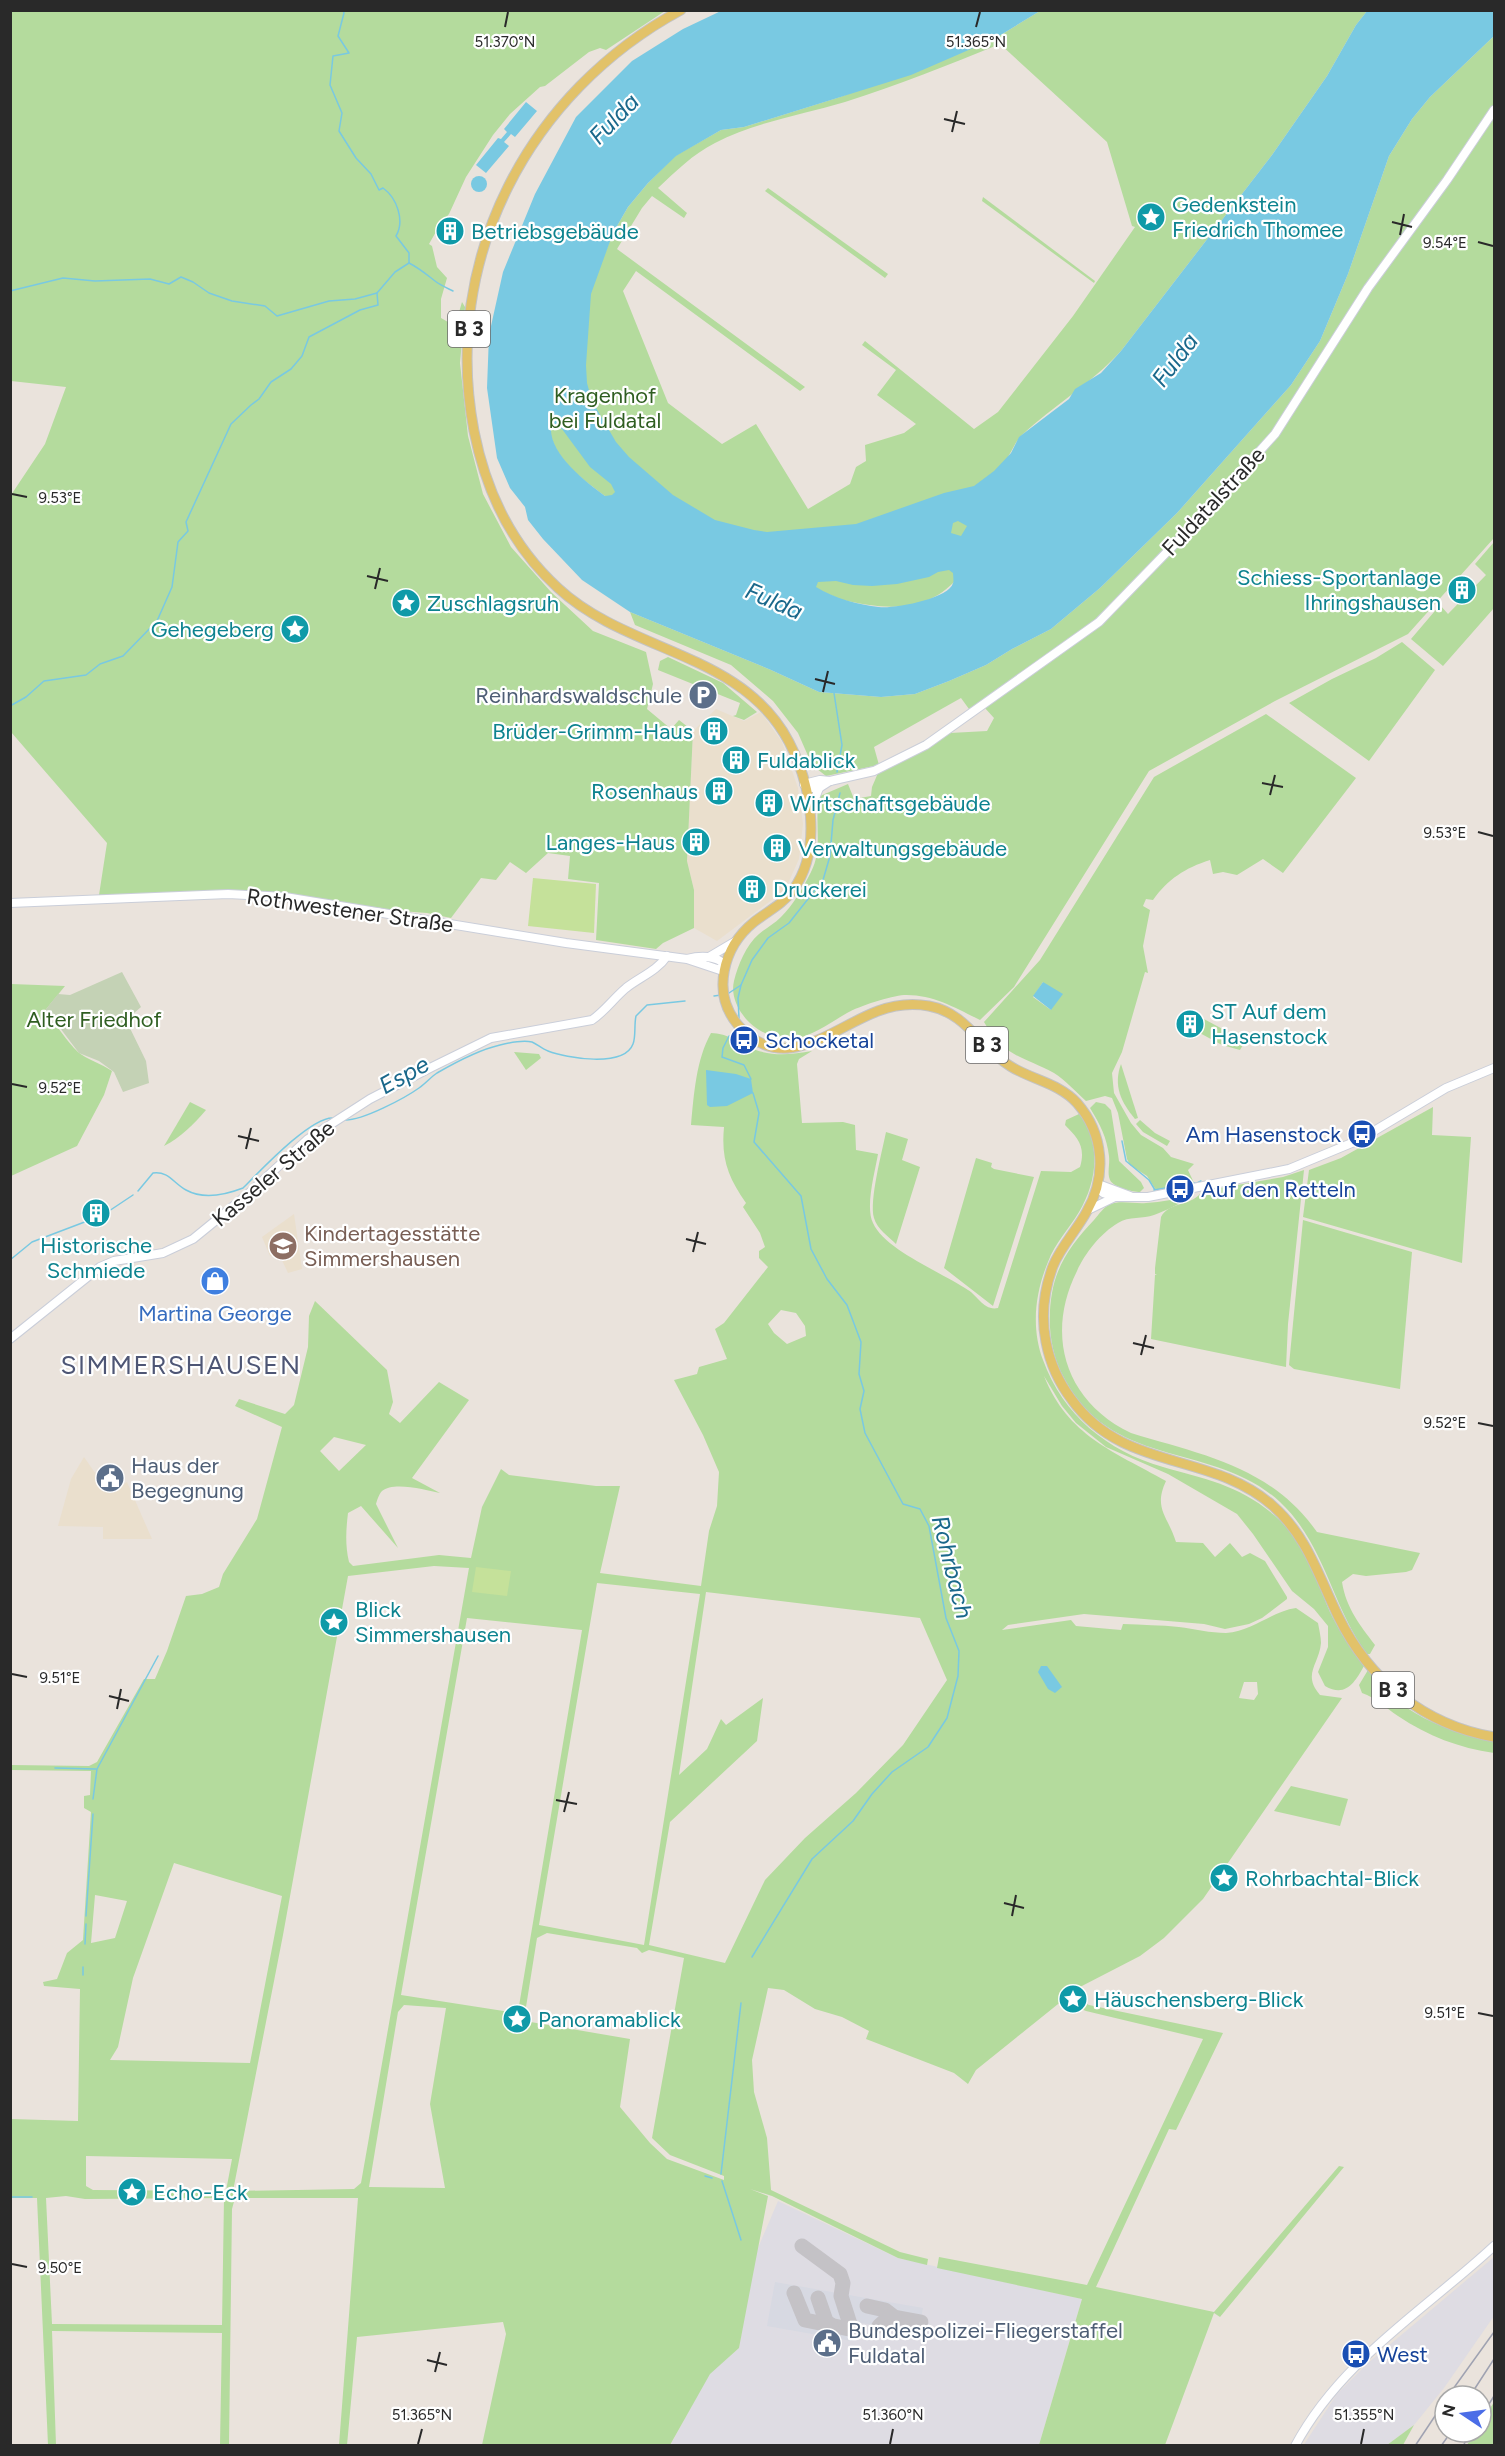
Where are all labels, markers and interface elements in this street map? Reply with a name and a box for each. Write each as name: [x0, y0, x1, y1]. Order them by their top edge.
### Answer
text: 51.370°N: [475, 33, 535, 51]
text: 51.365°N: [946, 33, 1006, 51]
water label: Fulda: [582, 87, 645, 150]
place label: Gedenkstein Friedrich Thomee: [1172, 191, 1343, 243]
place icon: Gedenkstein Friedrich Thomee: [1135, 201, 1167, 233]
building icon: Betriebsgebäude: [434, 215, 466, 247]
place label: Betriebsgebäude: [471, 218, 639, 245]
text: 9.54°E: [1423, 234, 1467, 252]
road number: B 3: [448, 311, 490, 347]
water label: Fulda: [1145, 327, 1204, 392]
park label: Kragenhof bei Fuldatal: [549, 382, 661, 434]
street label: Fuldatalstraße: [1156, 441, 1271, 561]
text: 9.53°E: [39, 489, 81, 507]
place label: Schiess-Sportanlage Ihringshausen: [1237, 564, 1441, 616]
building icon: Schiess-Sportanlage Ihringshausen: [1446, 574, 1478, 606]
water label: Fulda: [741, 576, 807, 626]
place icon: Zuschlagsruh: [390, 587, 422, 619]
place label: Zuschlagsruh: [427, 590, 559, 617]
place icon: Gehegeberg: [279, 613, 311, 645]
place label: Gehegeberg: [151, 616, 274, 643]
parking icon: Reinhardswaldschule: [687, 679, 719, 711]
place label: Reinhardswaldschule: [475, 682, 682, 709]
building icon: Brüder-Grimm-Haus: [698, 715, 730, 747]
place label: Brüder-Grimm-Haus: [492, 718, 693, 745]
building icon: Fuldablick: [720, 744, 752, 776]
place label: Fuldablick: [757, 747, 856, 774]
building icon: Rosenhaus: [703, 775, 735, 807]
place label: Rosenhaus: [591, 778, 698, 805]
building icon: Wirtschaftsgebäude: [753, 787, 785, 819]
place label: Wirtschaftsgebäude: [790, 790, 991, 817]
text: 9.53°E: [1424, 824, 1466, 842]
building icon: Langes-Haus: [680, 826, 712, 858]
place label: Langes-Haus: [545, 829, 675, 856]
building icon: Verwaltungsgebäude: [761, 832, 793, 864]
place label: Verwaltungsgebäude: [798, 835, 1007, 862]
building icon: Druckerei: [736, 873, 768, 905]
place label: Druckerei: [773, 876, 867, 903]
street label: Rothwestener Straße: [245, 883, 455, 938]
place label: ST Auf dem Hasenstock: [1211, 998, 1327, 1050]
park label: Alter Friedhof: [26, 1006, 162, 1033]
building icon: ST Auf dem Hasenstock: [1174, 1008, 1206, 1040]
bus stop icon: Schocketal: [728, 1024, 760, 1056]
place label: Schocketal: [765, 1027, 874, 1054]
road number: B 3: [966, 1027, 1008, 1063]
water label: Espe: [374, 1049, 434, 1100]
text: 9.52°E: [38, 1079, 82, 1097]
street label: Kasseler Straße: [207, 1114, 340, 1232]
bus stop icon: Am Hasenstock: [1346, 1118, 1378, 1150]
place label: Am Hasenstock: [1186, 1121, 1341, 1148]
bus stop icon: Auf den Retteln: [1164, 1173, 1196, 1205]
place label: Auf den Retteln: [1201, 1176, 1356, 1203]
building icon: Historische Schmiede: [80, 1197, 112, 1229]
place label: Kindertagesstätte Simmershausen: [304, 1220, 480, 1272]
school or university icon: Kindertagesstätte Simmershausen: [267, 1230, 299, 1262]
place label: Historische Schmiede: [40, 1232, 152, 1284]
shop icon: Martina George: [199, 1265, 231, 1297]
place label: Martina George: [138, 1300, 292, 1327]
district label: SIMMERSHAUSEN: [60, 1349, 302, 1381]
text: 9.52°E: [1423, 1414, 1467, 1432]
place label: Haus der Begegnung: [131, 1452, 244, 1504]
public building icon: Haus der Begegnung: [94, 1462, 126, 1494]
water label: Rohrbach: [926, 1512, 979, 1621]
place label: Blick Simmershausen: [355, 1596, 511, 1648]
place icon: Blick Simmershausen: [318, 1606, 350, 1638]
text: 9.51°E: [40, 1669, 80, 1687]
road number: B 3: [1372, 1672, 1414, 1708]
place icon: Rohrbachtal-Blick: [1208, 1862, 1240, 1894]
place label: Rohrbachtal-Blick: [1245, 1865, 1419, 1892]
place icon: Häuschensberg-Blick: [1057, 1983, 1089, 2015]
place label: Häuschensberg-Blick: [1094, 1986, 1304, 2013]
place icon: Panoramablick: [501, 2003, 533, 2035]
text: 9.51°E: [1425, 2004, 1465, 2022]
place label: Panoramablick: [538, 2006, 681, 2033]
place icon: Echo-Eck: [116, 2176, 148, 2208]
place label: Echo-Eck: [153, 2179, 248, 2206]
text: 9.50°E: [38, 2259, 82, 2277]
place label: Bundespolizei-Fliegerstaffel Fuldatal: [848, 2317, 1123, 2369]
public building icon: Bundespolizei-Fliegerstaffel Fuldatal: [811, 2327, 843, 2359]
bus stop icon: West: [1340, 2338, 1372, 2370]
place label: West: [1377, 2341, 1428, 2368]
north arrow: [1433, 2384, 1493, 2444]
text: N: [1438, 2403, 1460, 2419]
text: 51.365°N: [392, 2406, 452, 2424]
text: 51.360°N: [862, 2406, 924, 2424]
text: 51.355°N: [1334, 2406, 1394, 2424]

